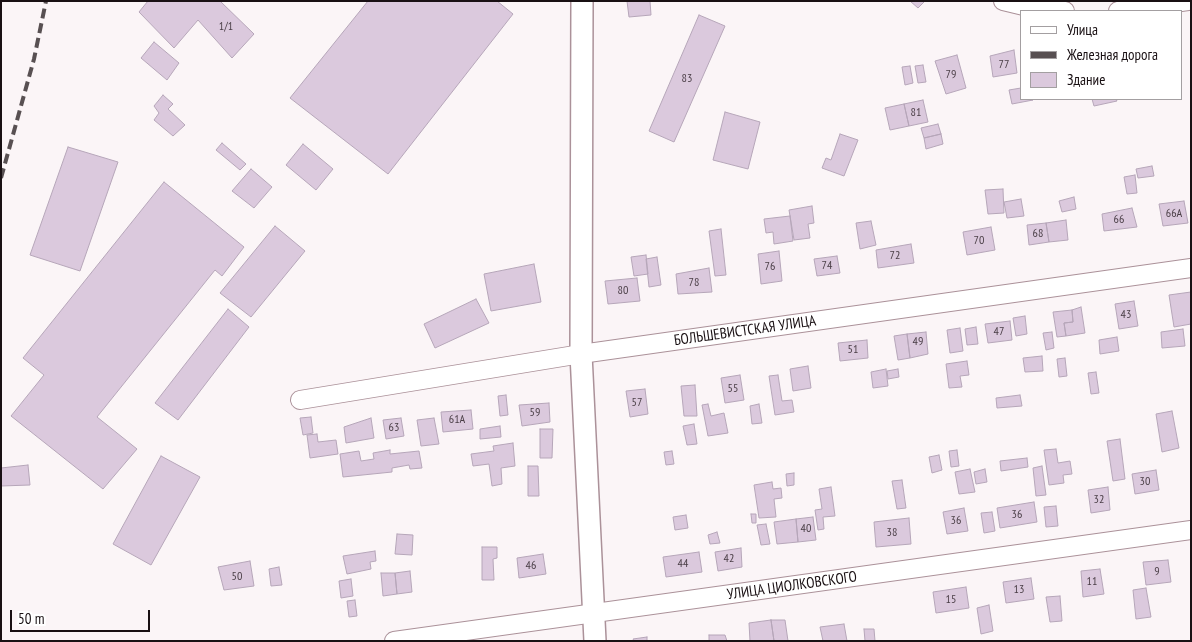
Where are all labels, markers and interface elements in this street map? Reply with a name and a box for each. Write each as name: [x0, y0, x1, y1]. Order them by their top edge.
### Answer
legend: [1020, 10, 1182, 100]
house number: 1/1: [219, 20, 233, 34]
text: Улица: [1067, 20, 1098, 39]
text: Железная дорога: [1067, 45, 1158, 64]
house number: 77: [999, 58, 1009, 72]
house number: 79: [946, 68, 956, 82]
text: Здание: [1067, 70, 1105, 89]
house number: 83: [682, 72, 692, 86]
house number: 81: [911, 106, 921, 120]
house number: 66А: [1166, 207, 1182, 221]
house number: 66: [1114, 213, 1124, 227]
house number: 68: [1033, 227, 1043, 241]
house number: 70: [974, 234, 984, 248]
house number: 72: [890, 249, 900, 263]
house number: 74: [822, 259, 832, 273]
house number: 76: [765, 260, 775, 274]
house number: 78: [689, 276, 699, 290]
house number: 80: [618, 284, 628, 298]
house number: 43: [1121, 308, 1131, 322]
street label: БОЛЬШЕВИСТСКАЯ УЛИЦА: [673, 312, 817, 350]
house number: 47: [994, 325, 1004, 339]
house number: 49: [913, 335, 923, 349]
house number: 51: [848, 343, 858, 357]
house number: 55: [728, 382, 738, 396]
house number: 57: [632, 396, 642, 410]
house number: 59: [530, 406, 540, 420]
house number: 61А: [449, 413, 465, 427]
house number: 63: [389, 421, 399, 435]
house number: 30: [1140, 475, 1150, 489]
house number: 32: [1094, 493, 1104, 507]
house number: 36: [1012, 508, 1022, 522]
house number: 36: [951, 514, 961, 528]
house number: 40: [801, 522, 811, 536]
house number: 38: [887, 526, 897, 540]
house number: 42: [724, 552, 734, 566]
house number: 44: [678, 557, 688, 571]
house number: 46: [526, 559, 536, 573]
house number: 9: [1154, 565, 1160, 579]
street label: УЛИЦА ЦИОЛКОВСКОГО: [726, 568, 858, 604]
house number: 50: [232, 570, 242, 584]
house number: 11: [1087, 575, 1097, 589]
house number: 13: [1014, 583, 1024, 597]
house number: 15: [946, 593, 956, 607]
scale bar: [12, 600, 152, 632]
text: 50 m: [18, 609, 44, 628]

